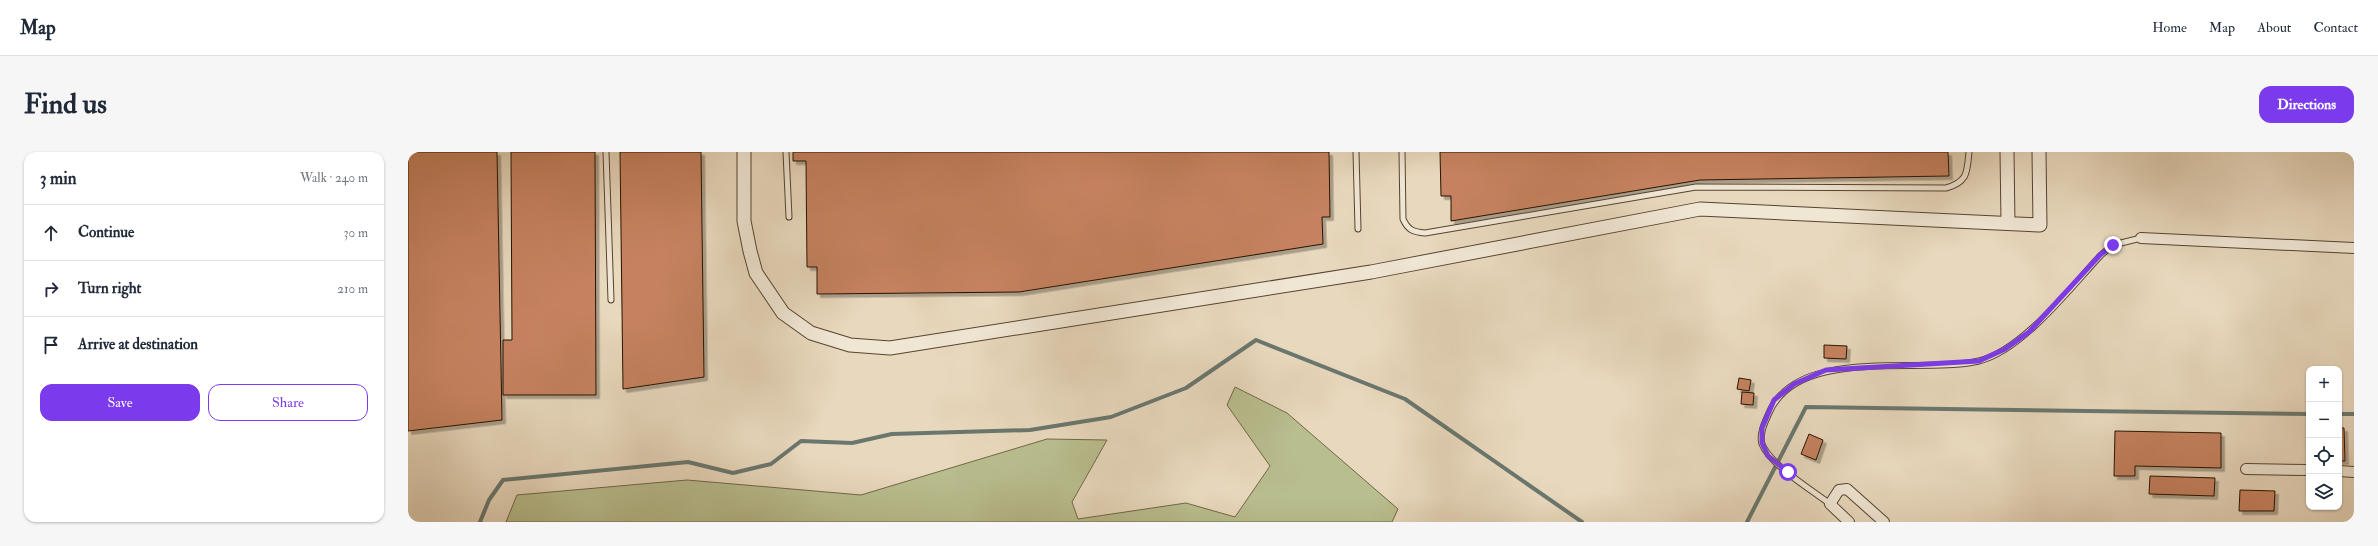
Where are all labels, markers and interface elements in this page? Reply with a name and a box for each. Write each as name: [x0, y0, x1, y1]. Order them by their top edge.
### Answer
text: Map: [20, 16, 56, 40]
text: Home: [2152, 19, 2187, 36]
text: Map: [2209, 19, 2235, 36]
text: About: [2257, 19, 2291, 36]
text: Contact: [2313, 19, 2358, 36]
button: Directions: [2259, 86, 2354, 123]
text: Find us: [24, 87, 107, 122]
text: 3 min: [40, 168, 77, 189]
text: Walk · 240 m: [300, 170, 368, 186]
icon: ahead: [40, 222, 62, 244]
text: Continue: [78, 223, 134, 242]
text: 30 m: [344, 225, 368, 241]
route end: [2104, 236, 2122, 254]
icon: right: [40, 278, 62, 300]
text: Turn right: [78, 279, 141, 298]
text: 210 m: [337, 281, 368, 297]
icon: arrive: [40, 334, 62, 356]
text: Arrive at destination: [78, 335, 198, 354]
map controls: [2306, 366, 2342, 510]
button: +: [2306, 366, 2342, 402]
button: Save: [40, 384, 200, 421]
button: Share: [208, 384, 368, 421]
button: −: [2306, 402, 2342, 438]
button: locate: [2306, 438, 2342, 474]
route start: [1779, 463, 1797, 481]
button: layers: [2306, 474, 2342, 510]

